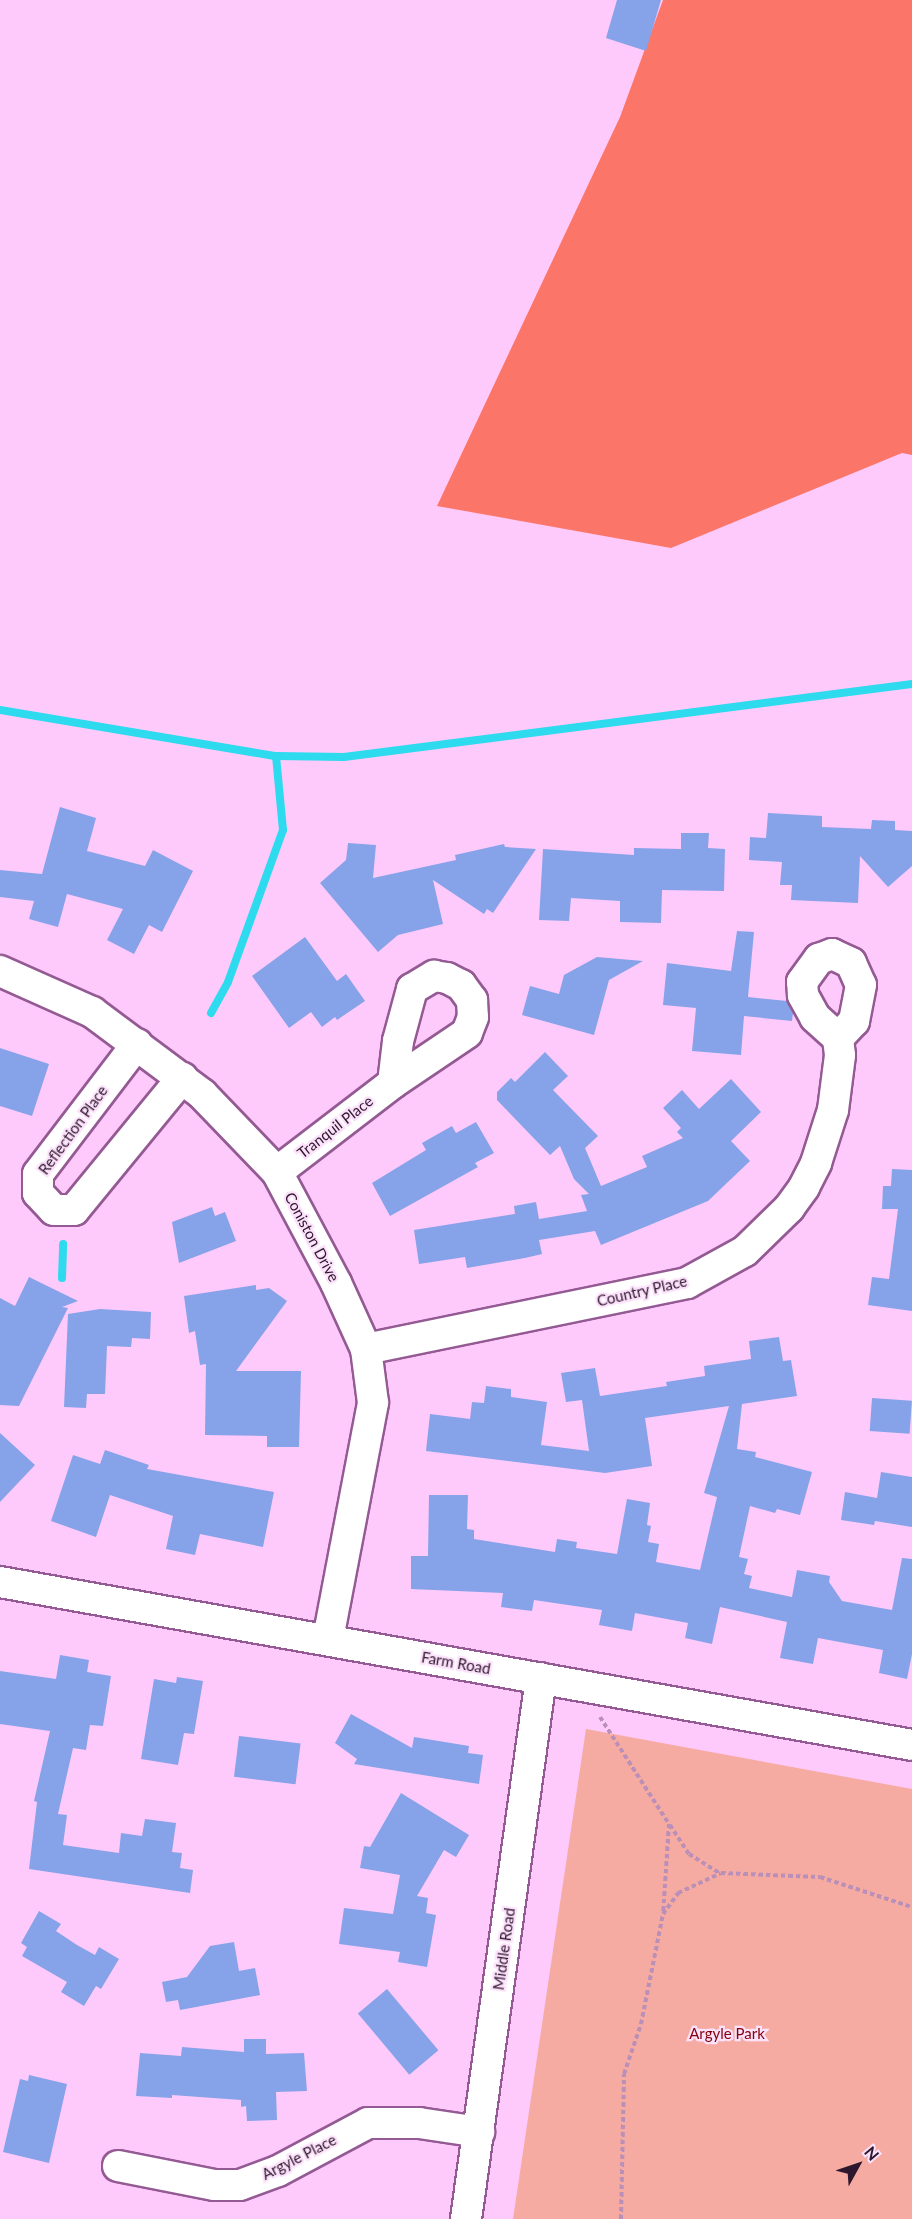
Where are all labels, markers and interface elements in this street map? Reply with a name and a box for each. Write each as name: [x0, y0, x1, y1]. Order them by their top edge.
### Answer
street label: Reflection Place: [35, 1082, 111, 1178]
street label: Tranquil Place: [294, 1092, 376, 1162]
street label: Coniston Drive: [281, 1189, 343, 1285]
street label: Country Place: [595, 1272, 689, 1310]
street label: Farm Road: [420, 1648, 492, 1678]
street label: Middle Road: [489, 1907, 519, 1991]
park label: Argyle Park: [689, 2025, 765, 2043]
street label: Argyle Place: [259, 2131, 339, 2183]
north arrow: [828, 2135, 888, 2195]
text: N: [861, 2142, 883, 2164]

